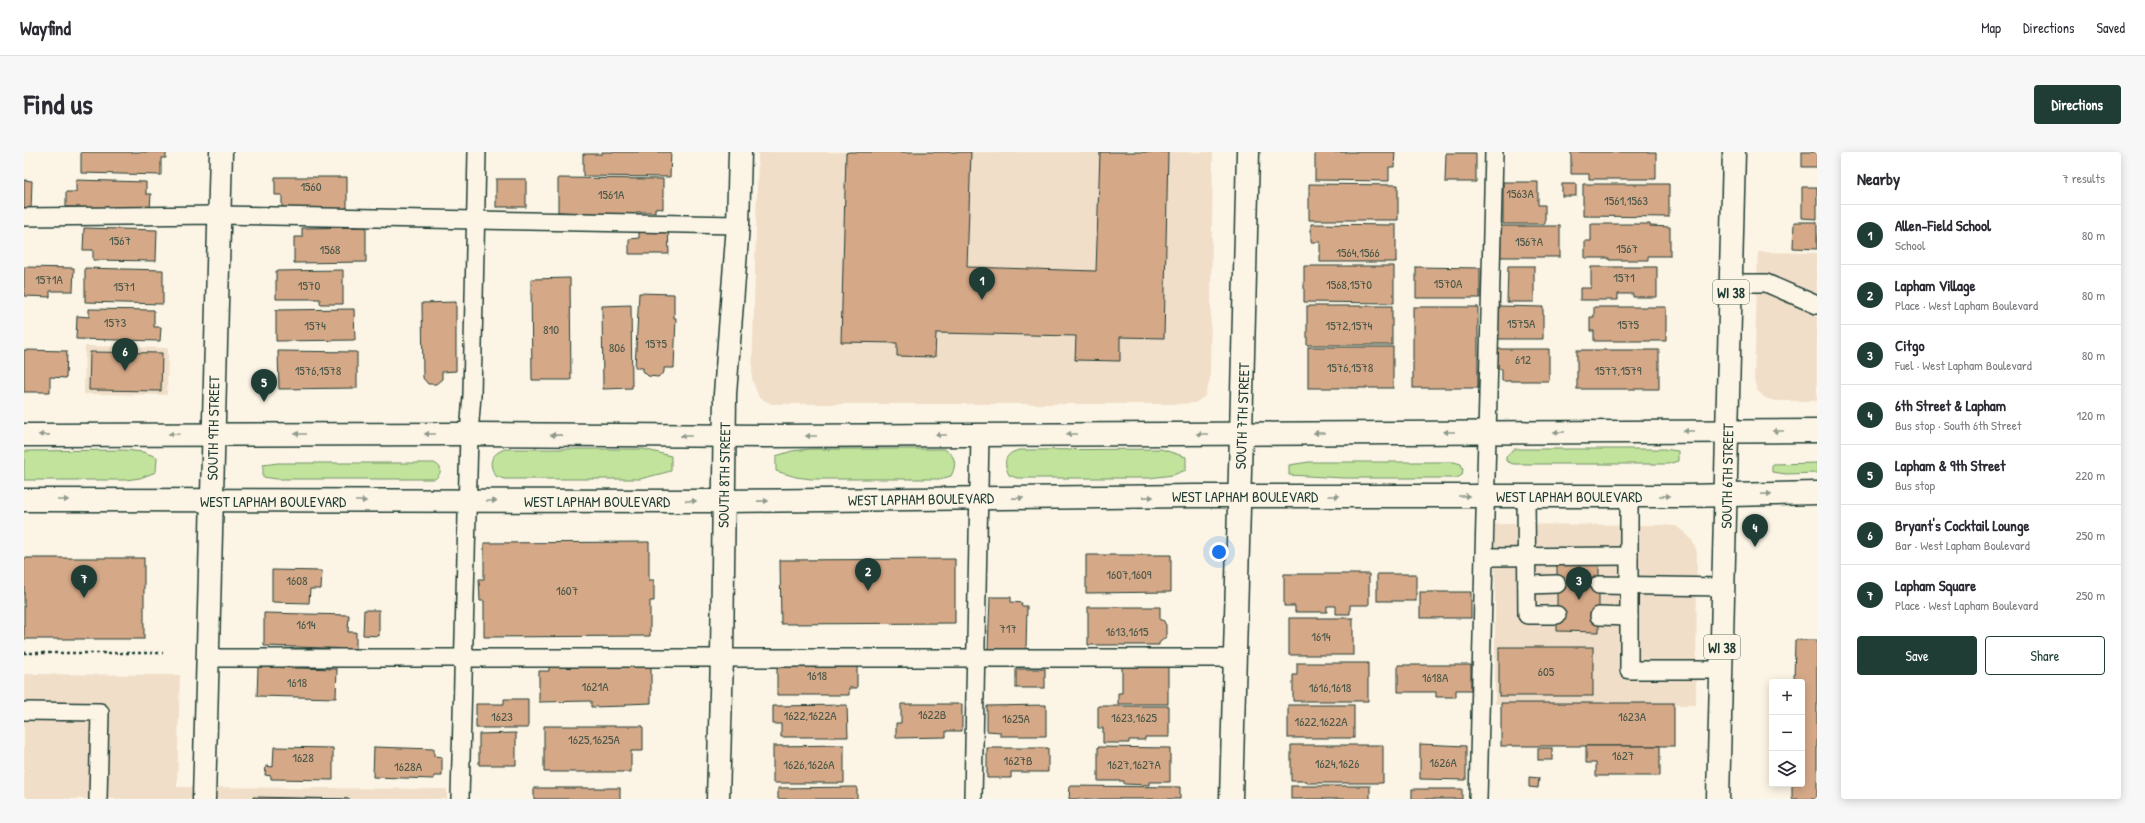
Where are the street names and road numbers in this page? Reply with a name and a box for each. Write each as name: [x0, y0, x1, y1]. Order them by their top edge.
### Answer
road number: WI 38: [1713, 280, 1749, 304]
street label: SOUTH 7TH STREET: [1230, 361, 1254, 470]
street label: SOUTH 9TH STREET: [202, 374, 224, 481]
street label: SOUTH 8TH STREET: [713, 421, 735, 528]
street label: SOUTH 6TH STREET: [1716, 422, 1738, 529]
street label: WEST LAPHAM BOULEVARD: [1172, 486, 1319, 507]
street label: WEST LAPHAM BOULEVARD: [1496, 486, 1643, 507]
street label: WEST LAPHAM BOULEVARD: [848, 487, 995, 511]
street label: WEST LAPHAM BOULEVARD: [200, 491, 347, 512]
street label: WEST LAPHAM BOULEVARD: [524, 491, 671, 512]
road number: WI 38: [1704, 635, 1740, 659]

